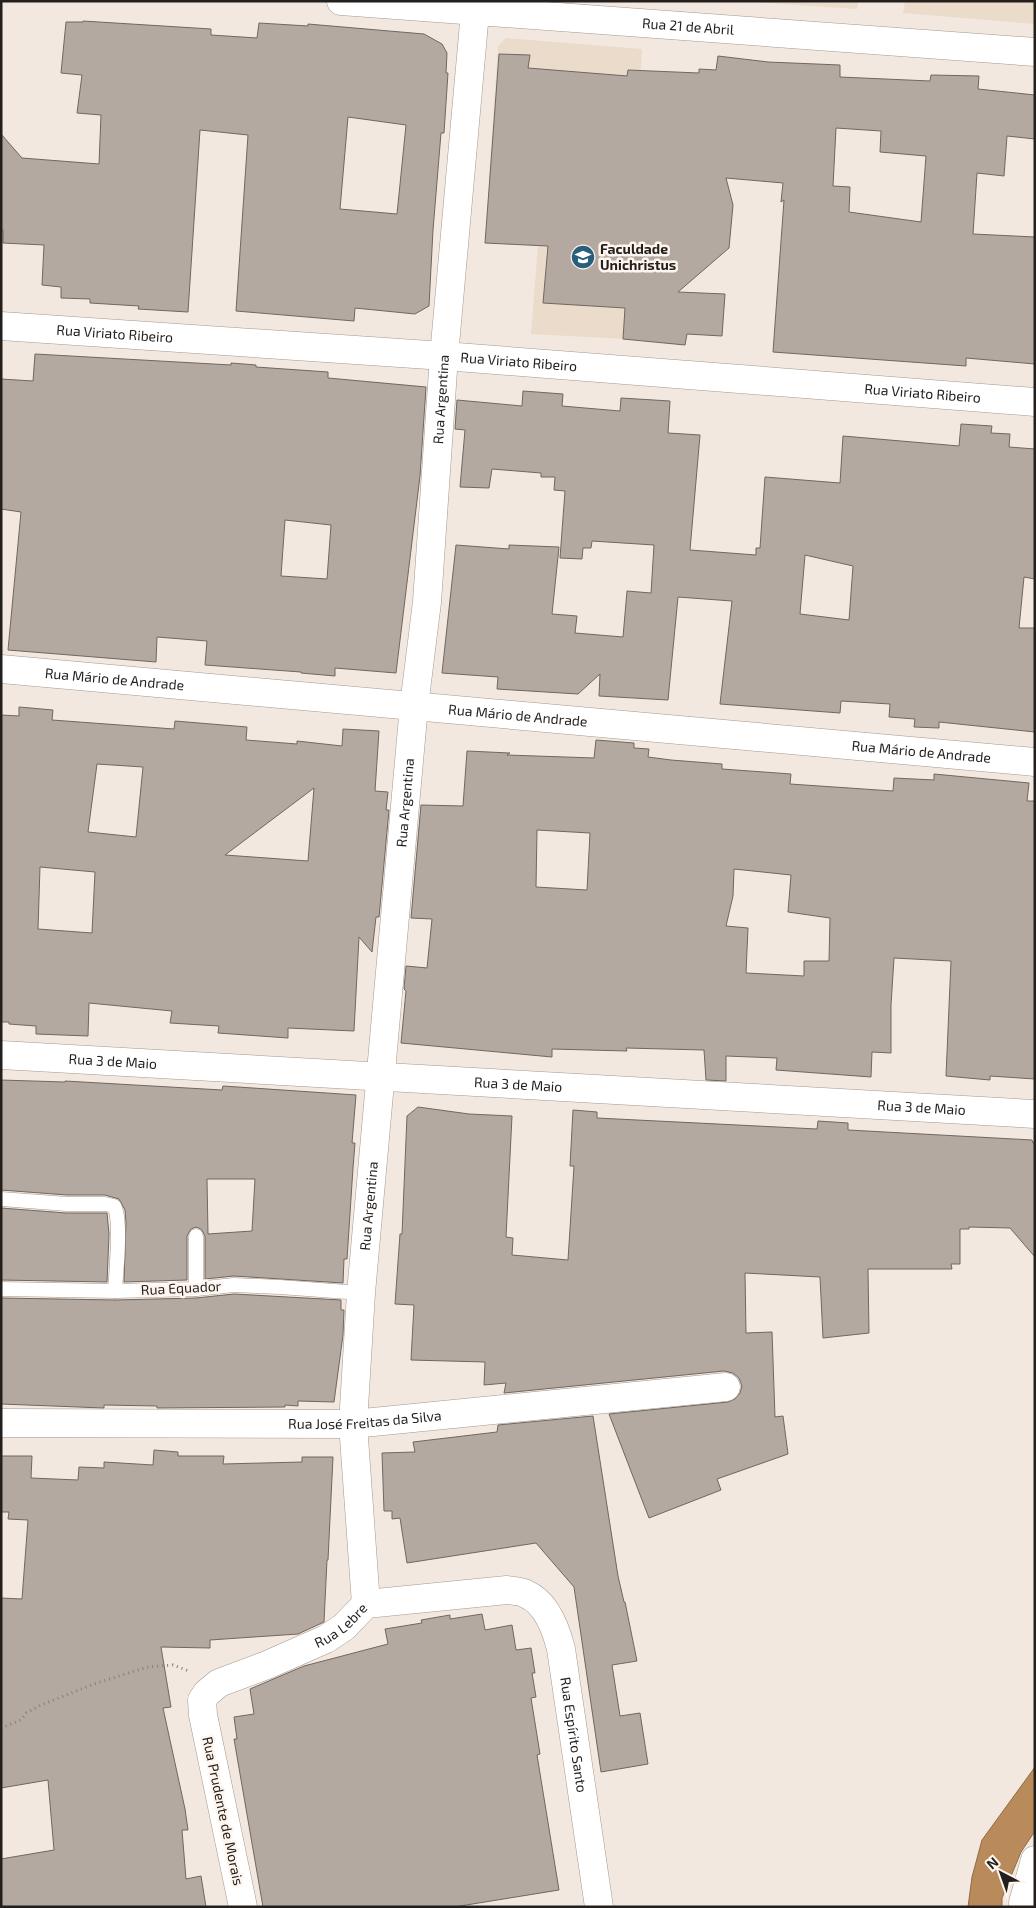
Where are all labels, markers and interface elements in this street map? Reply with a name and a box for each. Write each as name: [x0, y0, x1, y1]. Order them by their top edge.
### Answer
street label: Rua 21 de Abril: [641, 14, 736, 38]
place label: Faculdade Unichristus: [600, 240, 676, 273]
school or university icon: Faculdade Unichristus: [570, 244, 596, 270]
street label: Rua Viriato Ribeiro: [56, 321, 174, 346]
street label: Rua Viriato Ribeiro: [460, 348, 578, 374]
street label: Rua Argentina: [429, 354, 452, 445]
street label: Rua Viriato Ribeiro: [864, 380, 982, 406]
street label: Rua Mário de Andrade: [44, 664, 185, 693]
street label: Rua Mário de Andrade: [448, 700, 588, 730]
street label: Rua Mário de Andrade: [851, 737, 992, 766]
street label: Rua Argentina: [392, 757, 417, 848]
street label: Rua 3 de Maio: [68, 1050, 158, 1072]
street label: Rua 3 de Maio: [474, 1073, 563, 1095]
street label: Rua 3 de Maio: [877, 1096, 966, 1118]
street label: Rua Argentina: [356, 1161, 381, 1251]
street label: Rua Equador: [140, 1277, 222, 1298]
street label: Rua José Freitas da Silva: [288, 1406, 442, 1432]
street label: Rua Lebre: [312, 1599, 370, 1651]
street label: Rua Espírito Santo: [557, 1676, 591, 1794]
street label: Rua Prudente de Morais: [199, 1735, 248, 1887]
north arrow: [976, 1848, 1026, 1898]
text: N: [983, 1853, 1002, 1873]

